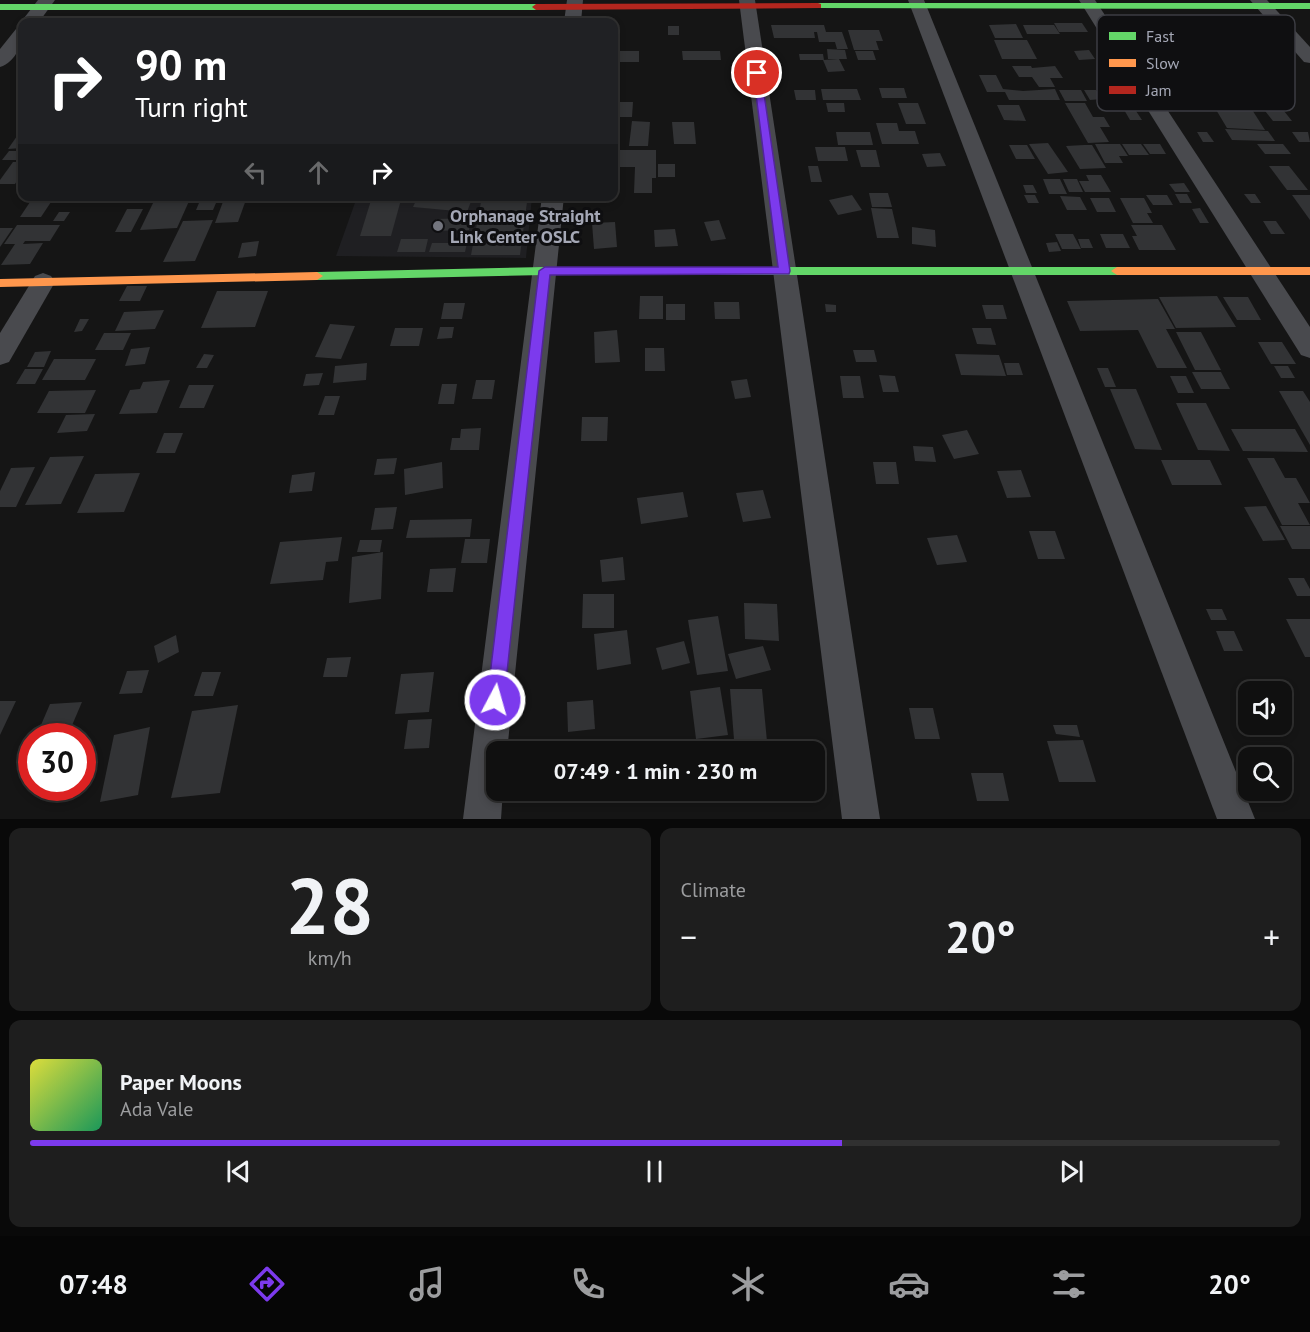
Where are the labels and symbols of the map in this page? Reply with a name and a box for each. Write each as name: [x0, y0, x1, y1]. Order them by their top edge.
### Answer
legend: [1097, 15, 1295, 111]
text: Fast: [1146, 26, 1175, 46]
pin: [731, 47, 782, 98]
text: Slow: [1146, 53, 1180, 73]
text: Jam: [1145, 80, 1172, 100]
place label: Orphanage Straight Link Center OSLC: [450, 204, 601, 248]
marker: Orphanage Straight Link Center OSLC: [431, 219, 445, 233]
position arrow: [463, 668, 527, 732]
speed limit sign: 30: [18, 723, 96, 801]

